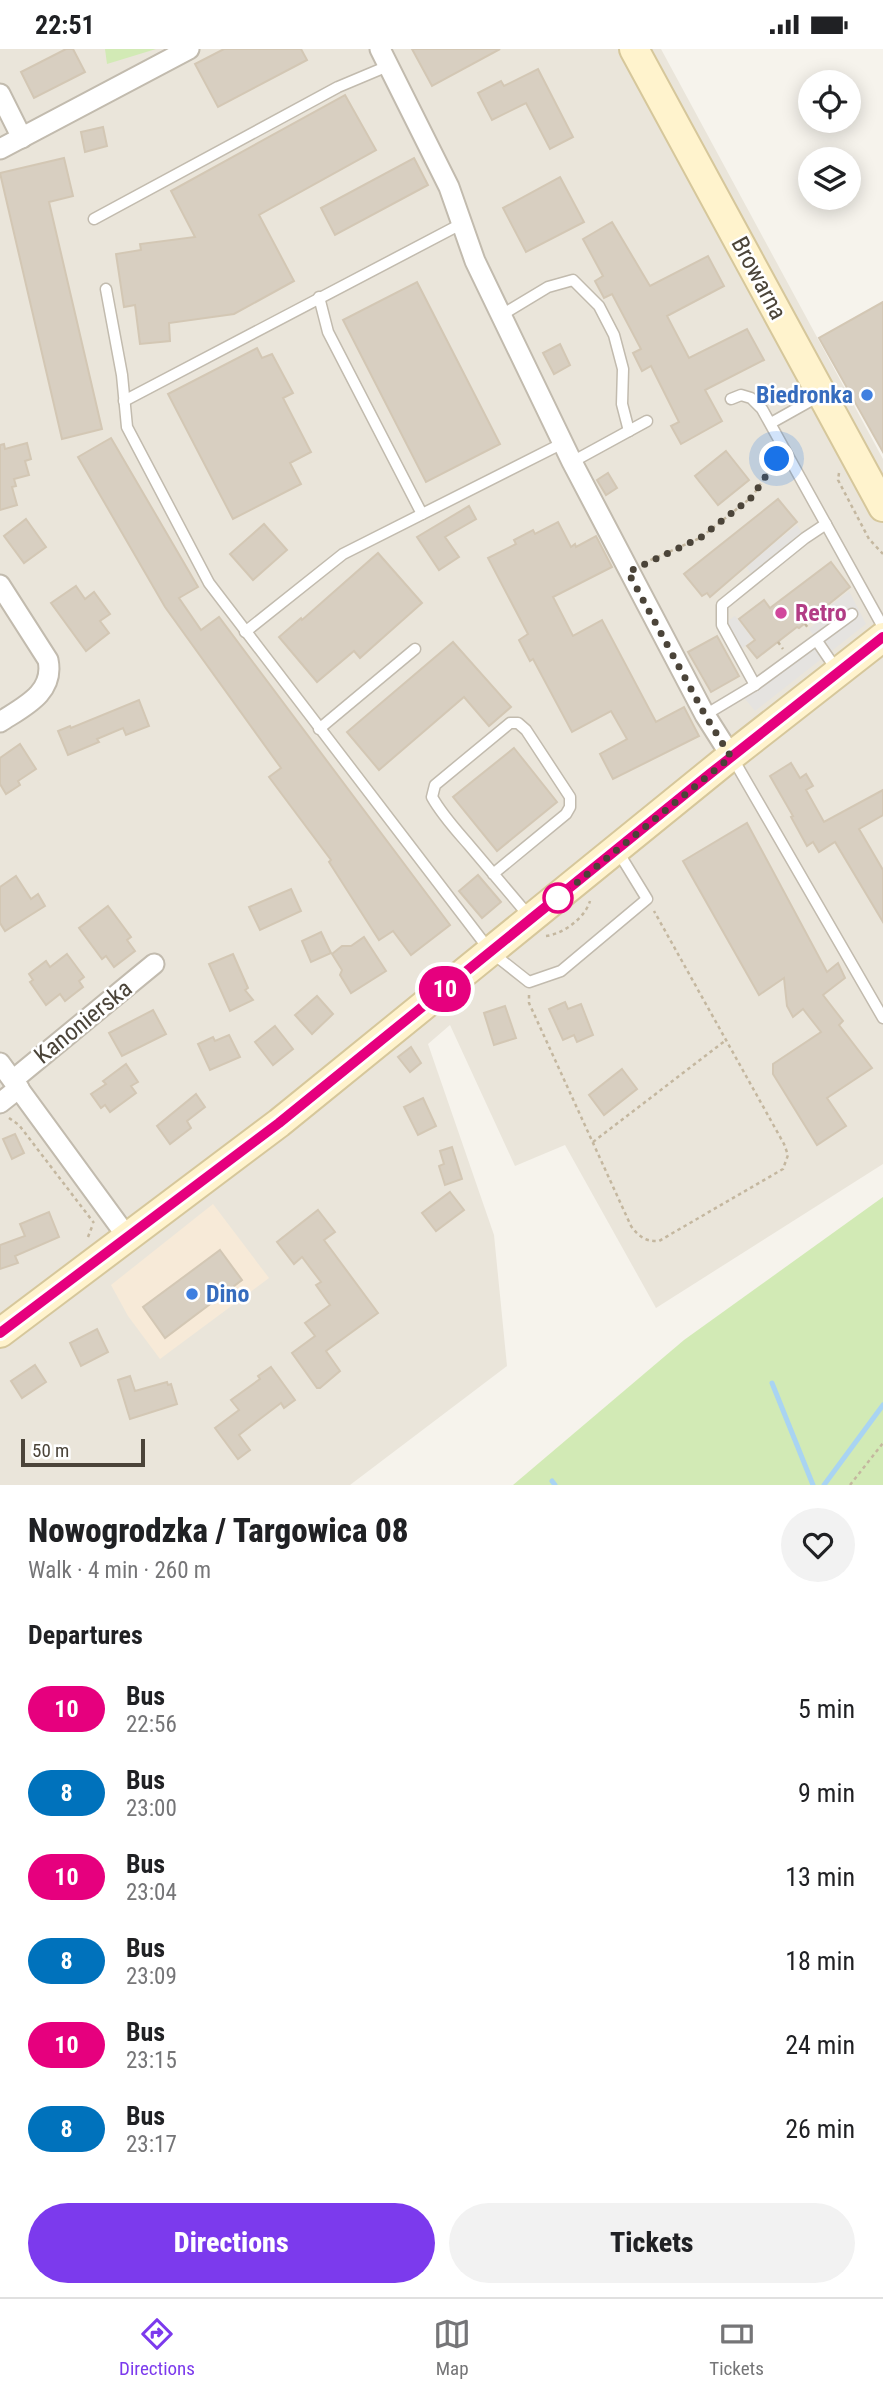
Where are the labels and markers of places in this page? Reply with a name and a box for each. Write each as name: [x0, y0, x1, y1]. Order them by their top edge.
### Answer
place label: Biedronka: [756, 381, 853, 409]
marker: Biedronka: [859, 387, 875, 403]
place label: Retro: [795, 599, 847, 627]
marker: Retro: [773, 605, 789, 621]
unlabelled marker: [543, 883, 573, 913]
place label: Dino: [206, 1280, 249, 1308]
marker: Dino: [184, 1286, 200, 1302]

